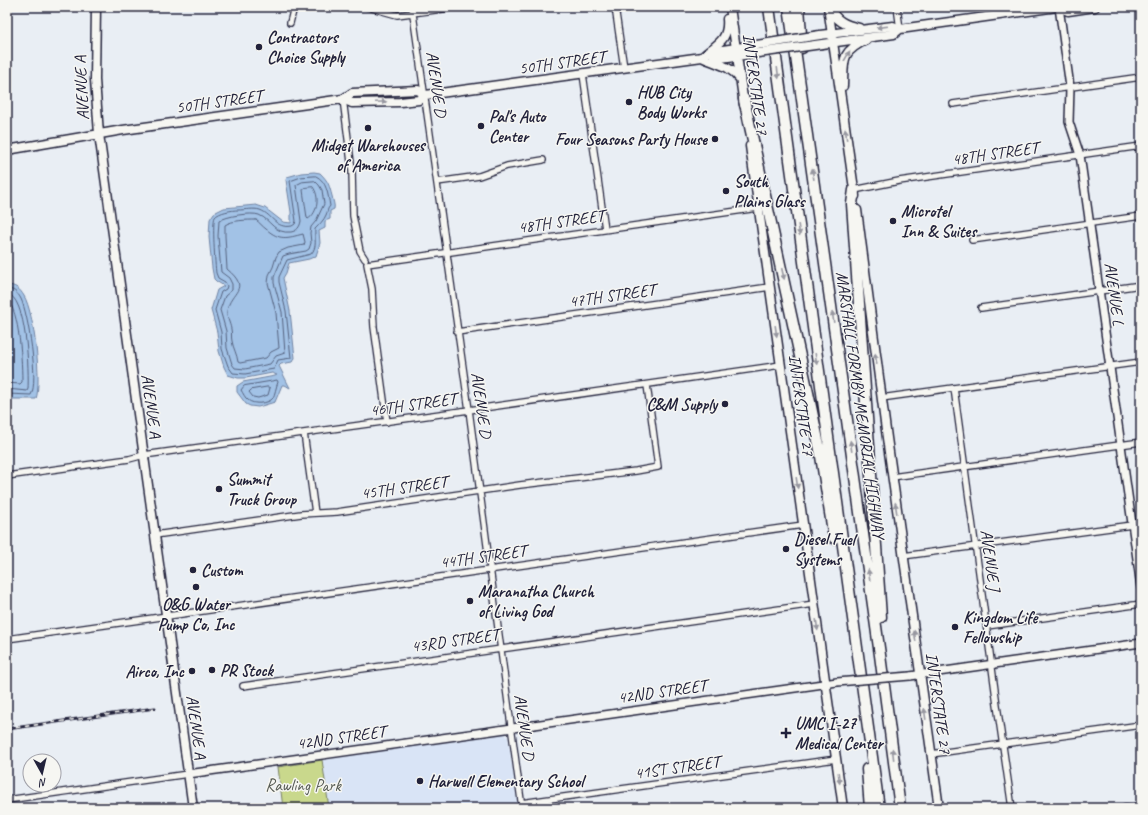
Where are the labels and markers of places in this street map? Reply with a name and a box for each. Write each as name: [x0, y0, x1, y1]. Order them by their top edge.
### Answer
place label: Contractors Choice Supply: [267, 27, 347, 68]
marker: Contractors Choice Supply: [254, 42, 264, 52]
place label: HUB City Body Works: [637, 82, 708, 123]
marker: HUB City Body Works: [624, 97, 634, 107]
place label: Pal's Auto Center: [489, 106, 547, 147]
marker: Pal's Auto Center: [476, 121, 486, 131]
marker: Midget Warehouses of America: [363, 123, 373, 133]
place label: Four Seasons Party House: [555, 129, 708, 150]
marker: Four Seasons Party House: [710, 134, 720, 144]
place label: Midget Warehouses of America: [311, 135, 427, 176]
place label: South Plains Glass: [734, 171, 807, 212]
marker: South Plains Glass: [721, 186, 731, 196]
place label: Microtel Inn & Suites: [901, 201, 978, 242]
marker: Microtel Inn & Suites: [888, 216, 898, 226]
place label: C&M Supply: [646, 394, 719, 415]
marker: C&M Supply: [720, 399, 730, 409]
place label: Summit Truck Group: [227, 469, 298, 510]
marker: Summit Truck Group: [214, 484, 224, 494]
place label: Diesel Fuel Systems: [794, 529, 858, 570]
marker: Diesel Fuel Systems: [781, 544, 791, 554]
place label: Custom: [201, 560, 244, 581]
marker: Custom: [188, 565, 198, 575]
place label: Maranatha Church of Living God: [478, 581, 595, 622]
marker: O&G Water Pump Co, Inc: [191, 582, 201, 592]
place label: O&G Water Pump Co, Inc: [158, 594, 235, 635]
marker: Maranatha Church of Living God: [465, 596, 475, 606]
place label: Kingdom Life Fellowship: [963, 607, 1040, 648]
marker: Kingdom Life Fellowship: [950, 622, 960, 632]
place label: PR Stock: [220, 660, 275, 681]
place label: Airco, Inc: [125, 661, 185, 682]
marker: PR Stock: [207, 665, 217, 675]
marker: Airco, Inc: [187, 666, 197, 676]
place label: UMC I-27 Medical Center: [795, 713, 885, 754]
marker: UMC I-27 Medical Center: [780, 727, 792, 739]
place label: Harwell Elementary School: [428, 771, 587, 792]
marker: Harwell Elementary School: [415, 776, 425, 786]

